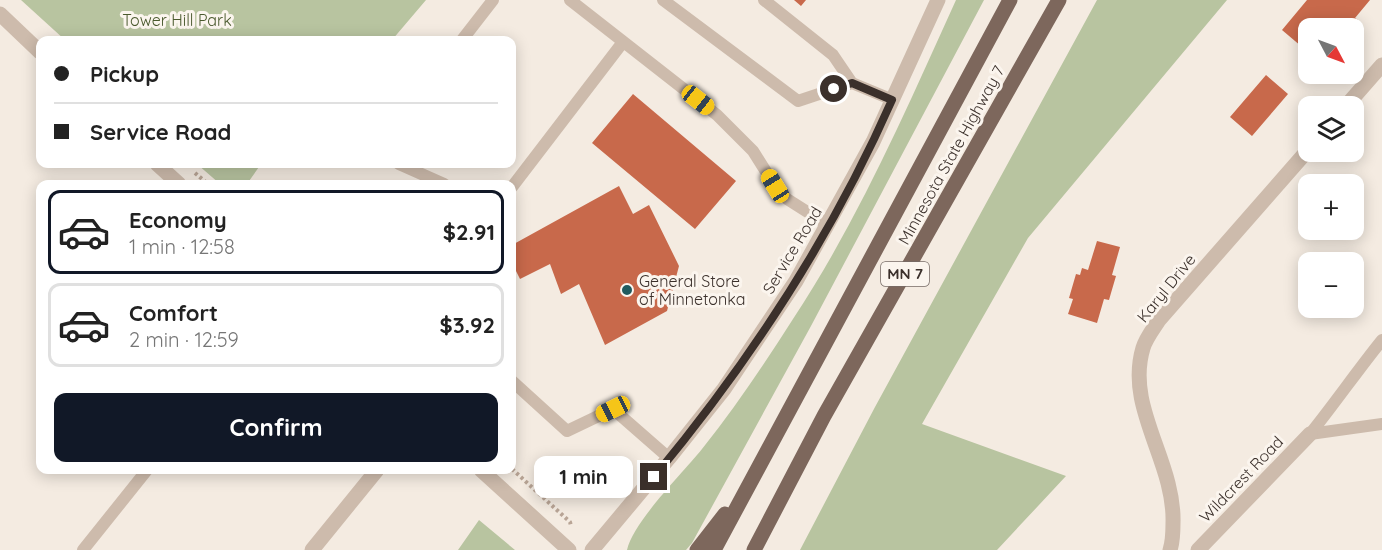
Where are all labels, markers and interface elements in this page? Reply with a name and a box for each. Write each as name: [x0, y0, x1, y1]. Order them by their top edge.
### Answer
park label: Tower Hill Park: [122, 10, 232, 30]
north arrow: [1298, 18, 1364, 84]
map controls: [1298, 18, 1364, 318]
text: Pickup: [90, 60, 159, 88]
street label: Minnesota State Highway 7: [893, 62, 1009, 248]
route start: [820, 75, 847, 102]
car: [678, 82, 718, 118]
button: layers: [1298, 96, 1364, 162]
text: Service Road: [90, 118, 231, 146]
car: [758, 166, 792, 206]
button: +: [1298, 174, 1364, 240]
street label: Service Road: [758, 203, 826, 297]
icon: car: [57, 205, 111, 259]
text: Economy: [129, 206, 227, 234]
text: $2.91: [443, 218, 495, 246]
text: 1 min · 12:58: [129, 234, 235, 259]
street label: Karyl Drive: [1132, 250, 1200, 326]
button: −: [1298, 252, 1364, 318]
road number: MN 7: [881, 262, 929, 286]
place label: General Store of Minnetonka: [639, 271, 745, 309]
marker: General Store of Minnetonka: [620, 283, 634, 297]
icon: car: [57, 298, 111, 352]
text: Comfort: [129, 299, 218, 327]
text: $3.92: [440, 311, 495, 339]
text: 2 min · 12:59: [129, 327, 239, 352]
button: Confirm: [54, 393, 498, 462]
car: [593, 393, 633, 425]
street label: Wildcrest Road: [1195, 432, 1287, 526]
callout: 1 min: [534, 456, 633, 498]
route end: [640, 463, 667, 490]
text: 1 min: [559, 464, 608, 489]

